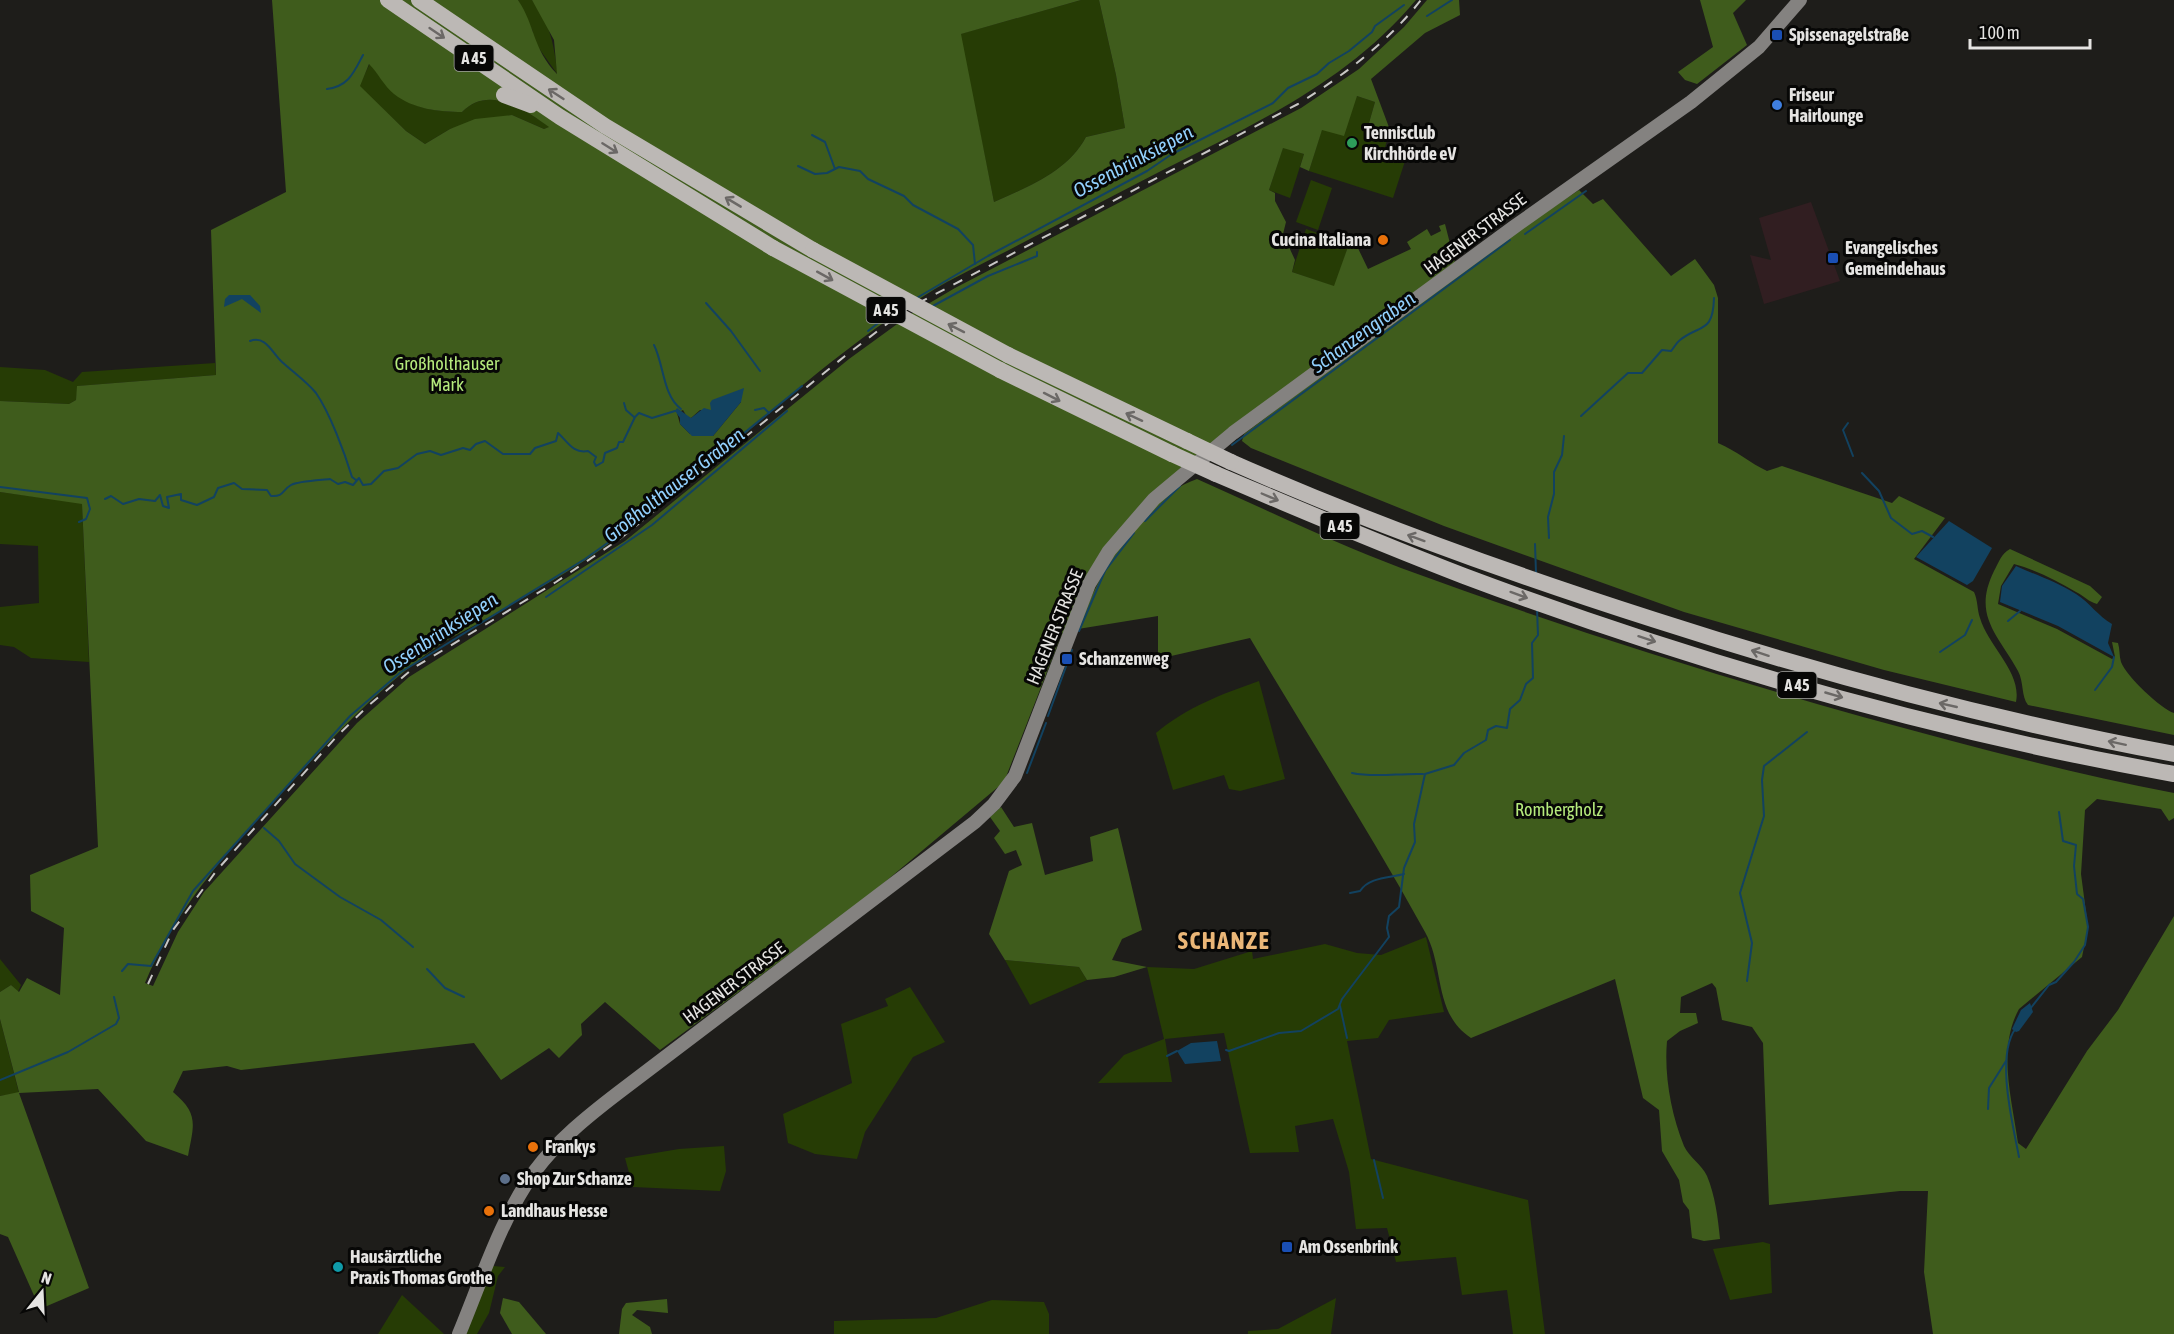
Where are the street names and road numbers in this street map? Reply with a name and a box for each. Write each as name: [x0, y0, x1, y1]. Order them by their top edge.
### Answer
road number: A 45: [454, 45, 494, 71]
street label: HAGENER STRASSE: [1420, 188, 1530, 279]
road number: A 45: [866, 297, 906, 323]
road number: A 45: [1320, 513, 1360, 539]
street label: HAGENER STRASSE: [1022, 566, 1087, 687]
road number: A 45: [1778, 672, 1816, 698]
street label: HAGENER STRASSE: [679, 937, 789, 1028]

